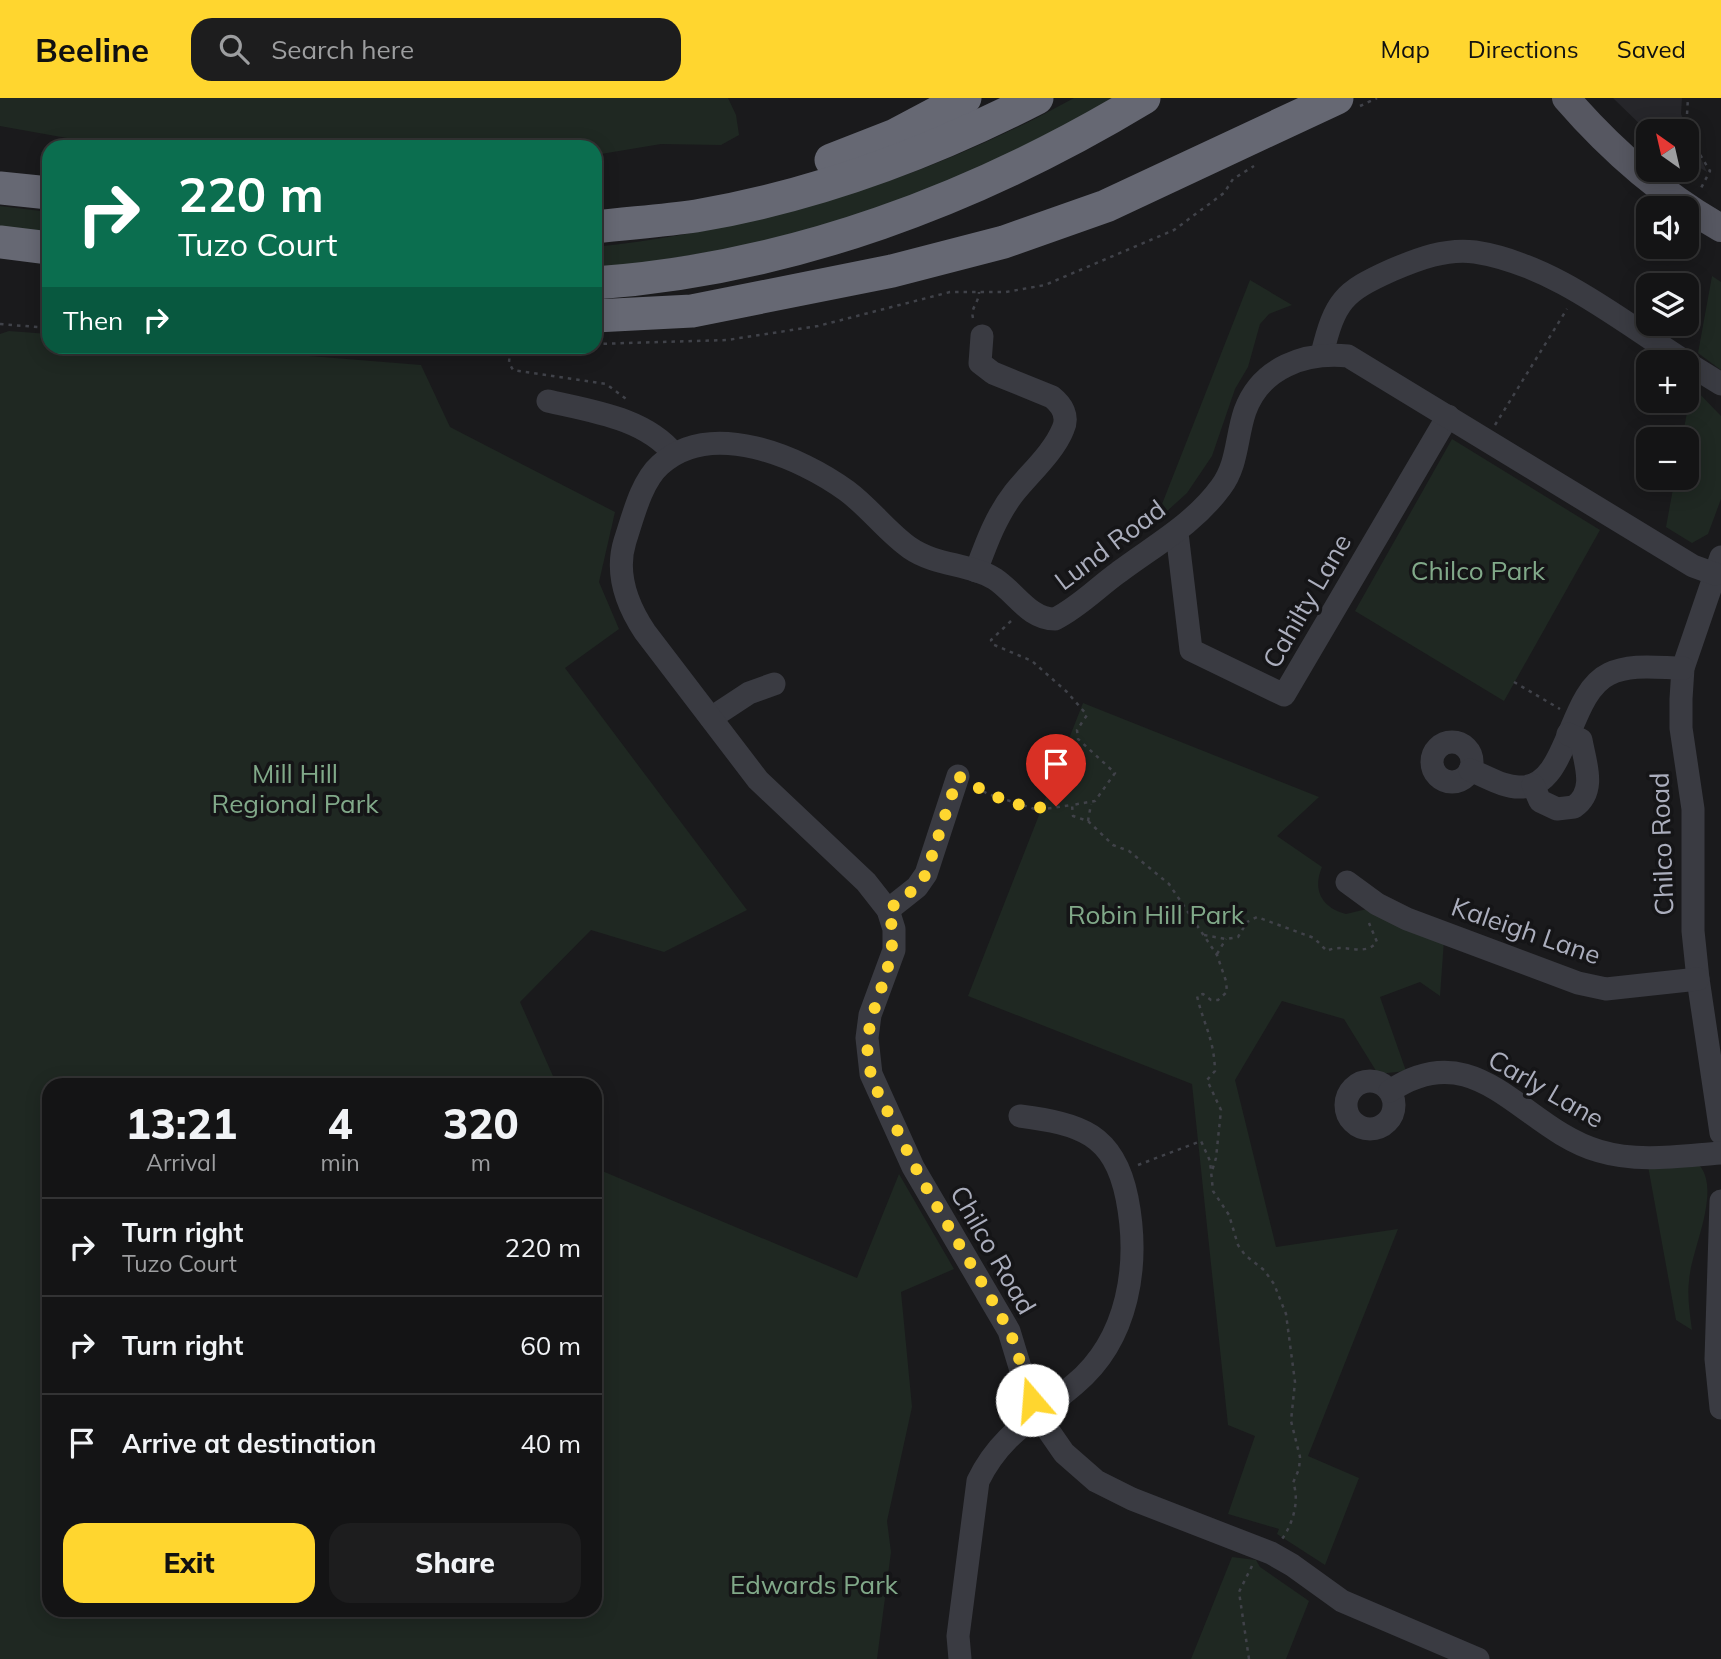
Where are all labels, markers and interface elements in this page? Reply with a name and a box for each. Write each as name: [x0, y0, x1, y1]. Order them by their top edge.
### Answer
search box: [191, 18, 681, 81]
text: Beeline: [35, 29, 149, 70]
icon: search: [215, 30, 253, 68]
text: Search here: [271, 33, 414, 66]
text: Map: [1380, 34, 1430, 64]
text: Directions: [1468, 34, 1579, 64]
text: Saved: [1617, 34, 1686, 64]
north arrow: [1636, 119, 1699, 182]
map controls: [1636, 119, 1699, 490]
text: 220 m: [178, 163, 324, 224]
icon: right: [63, 168, 154, 259]
button: sound: [1636, 196, 1699, 259]
text: Tuzo Court: [178, 224, 338, 264]
button: layers: [1636, 273, 1699, 336]
icon: right: [137, 301, 175, 339]
text: Then: [63, 304, 123, 337]
button: +: [1636, 350, 1699, 413]
button: −: [1636, 427, 1699, 490]
street label: Lund Road: [1048, 492, 1172, 597]
street label: Cahilty Lane: [1255, 528, 1358, 674]
park label: Chilco Park: [1411, 554, 1546, 587]
pin: [1026, 734, 1086, 806]
icon: arrive: [1037, 745, 1075, 783]
park label: Mill Hill Regional Park: [211, 757, 379, 820]
street label: Chilco Road: [1643, 772, 1680, 916]
street label: Kaleigh Lane: [1447, 890, 1605, 971]
park label: Robin Hill Park: [1068, 898, 1245, 931]
street label: Carly Lane: [1482, 1042, 1610, 1135]
text: 13:21: [125, 1097, 237, 1150]
text: 4: [327, 1097, 353, 1150]
text: 320: [443, 1097, 519, 1150]
text: Arrival: [146, 1148, 216, 1177]
text: min: [320, 1148, 360, 1177]
text: m: [471, 1148, 491, 1177]
street label: Chilco Road: [943, 1179, 1044, 1320]
text: Turn right: [122, 1216, 243, 1249]
icon: right: [63, 1228, 101, 1266]
text: 220 m: [505, 1231, 581, 1264]
text: Tuzo Court: [122, 1249, 237, 1278]
icon: right: [63, 1326, 101, 1364]
text: Turn right: [122, 1329, 243, 1362]
text: 60 m: [520, 1329, 581, 1362]
position arrow: [995, 1363, 1069, 1437]
icon: arrive: [63, 1424, 101, 1462]
text: Arrive at destination: [122, 1427, 377, 1460]
text: 40 m: [520, 1427, 581, 1460]
button: Exit: [63, 1523, 315, 1603]
button: Share: [329, 1523, 581, 1603]
park label: Edwards Park: [730, 1568, 899, 1601]

